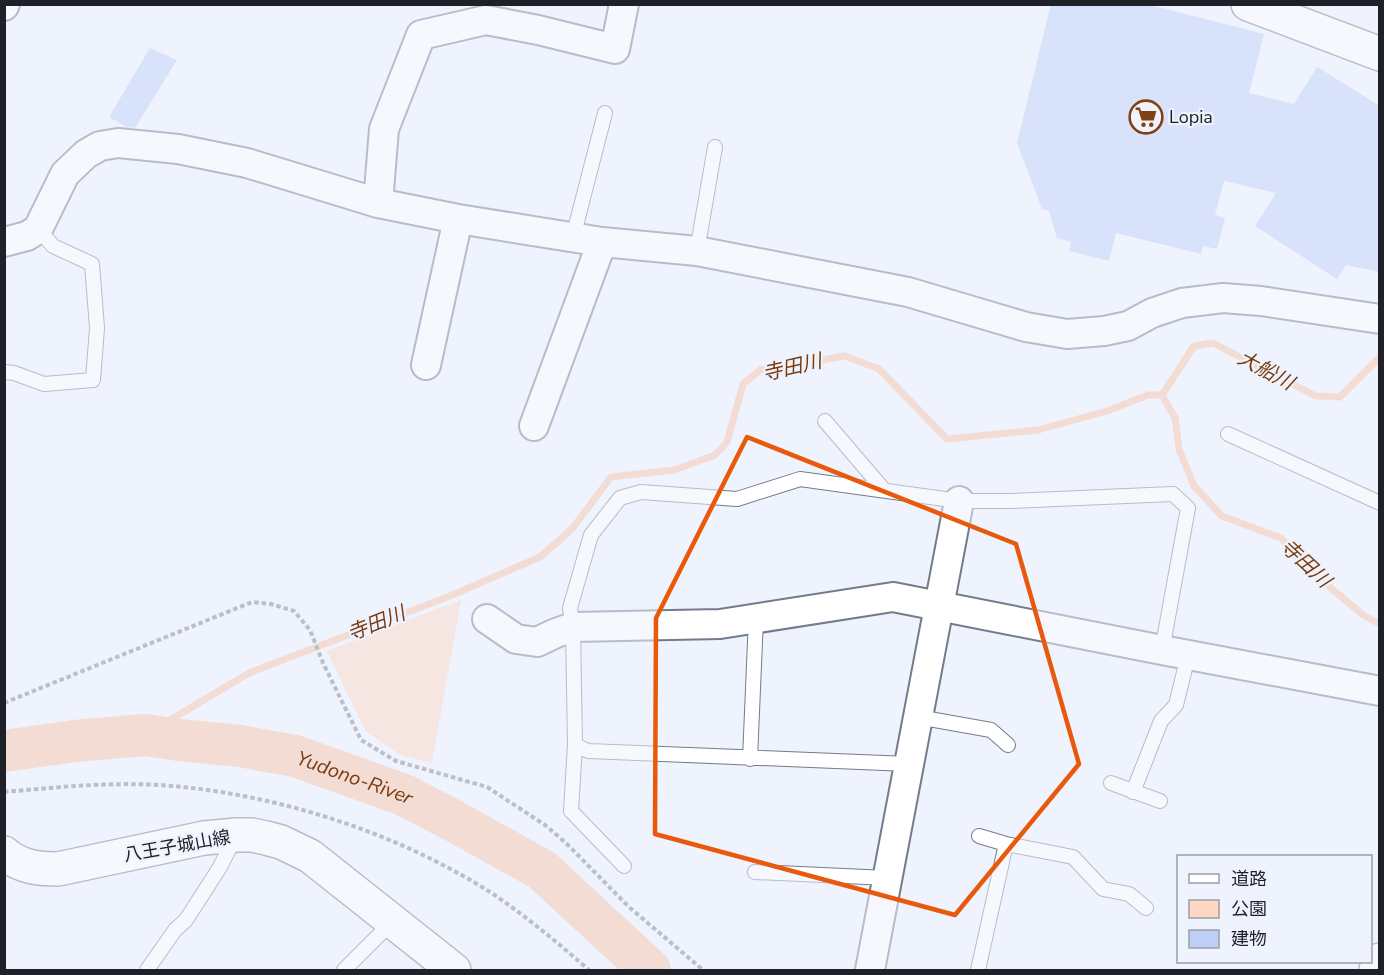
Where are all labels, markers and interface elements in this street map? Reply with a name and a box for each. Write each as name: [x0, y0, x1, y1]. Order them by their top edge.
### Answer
supermarket icon: Lopia: [1128, 99, 1164, 135]
place label: Lopia: [1169, 105, 1213, 129]
water label: 大船川: [1233, 344, 1300, 397]
water label: 寺田川: [760, 347, 826, 387]
water label: 寺田川: [1275, 533, 1338, 595]
water label: 寺田川: [343, 599, 411, 647]
water label: Yudono-River: [293, 745, 418, 812]
street label: 八王子城山線: [122, 825, 232, 867]
legend: [1177, 855, 1372, 963]
text: 道路: [1231, 867, 1267, 891]
text: 公園: [1231, 897, 1267, 921]
text: 建物: [1231, 927, 1267, 951]

